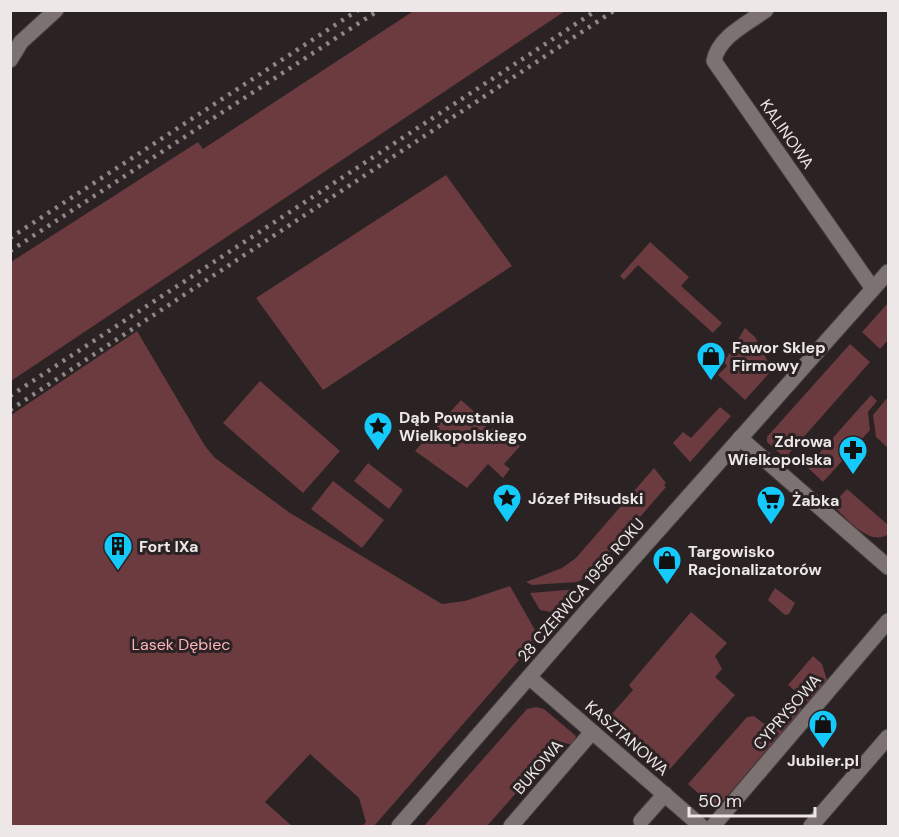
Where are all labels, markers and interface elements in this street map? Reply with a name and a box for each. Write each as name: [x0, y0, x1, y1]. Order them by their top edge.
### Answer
street label: KALINOWA: [755, 95, 819, 173]
place label: Fawor Sklep Firmowy: [732, 337, 826, 376]
shop icon: Fawor Sklep Firmowy: [695, 340, 727, 382]
place label: Dąb Powstania Wielkopolskiego: [399, 407, 527, 446]
place icon: Dąb Powstania Wielkopolskiego: [362, 410, 394, 452]
place label: Zdrowa Wielkopolska: [728, 431, 832, 470]
pharmacy icon: Zdrowa Wielkopolska: [837, 434, 869, 476]
place icon: Józef Piłsudski: [491, 482, 523, 524]
supermarket icon: Żabka: [755, 484, 787, 526]
place label: Józef Piłsudski: [528, 488, 644, 509]
place label: Żabka: [792, 490, 839, 511]
street label: 28 CZERWCA 1956 ROKU: [513, 514, 649, 666]
building icon: Fort IXa: [102, 530, 134, 572]
place label: Fort IXa: [139, 536, 199, 557]
place label: Targowisko Racjonalizatorów: [688, 541, 822, 580]
shop icon: Targowisko Racjonalizatorów: [651, 544, 683, 586]
park label: Lasek Dębiec: [132, 634, 230, 655]
street label: CYPRYSOWA: [748, 670, 826, 754]
street label: KASZTANOWA: [581, 696, 674, 780]
shop icon: Jubiler.pl: [807, 708, 839, 750]
street label: BUKOWA: [508, 735, 568, 799]
place label: Jubiler.pl: [787, 750, 859, 771]
scale bar: [689, 780, 815, 818]
text: 50 m: [698, 789, 742, 813]

